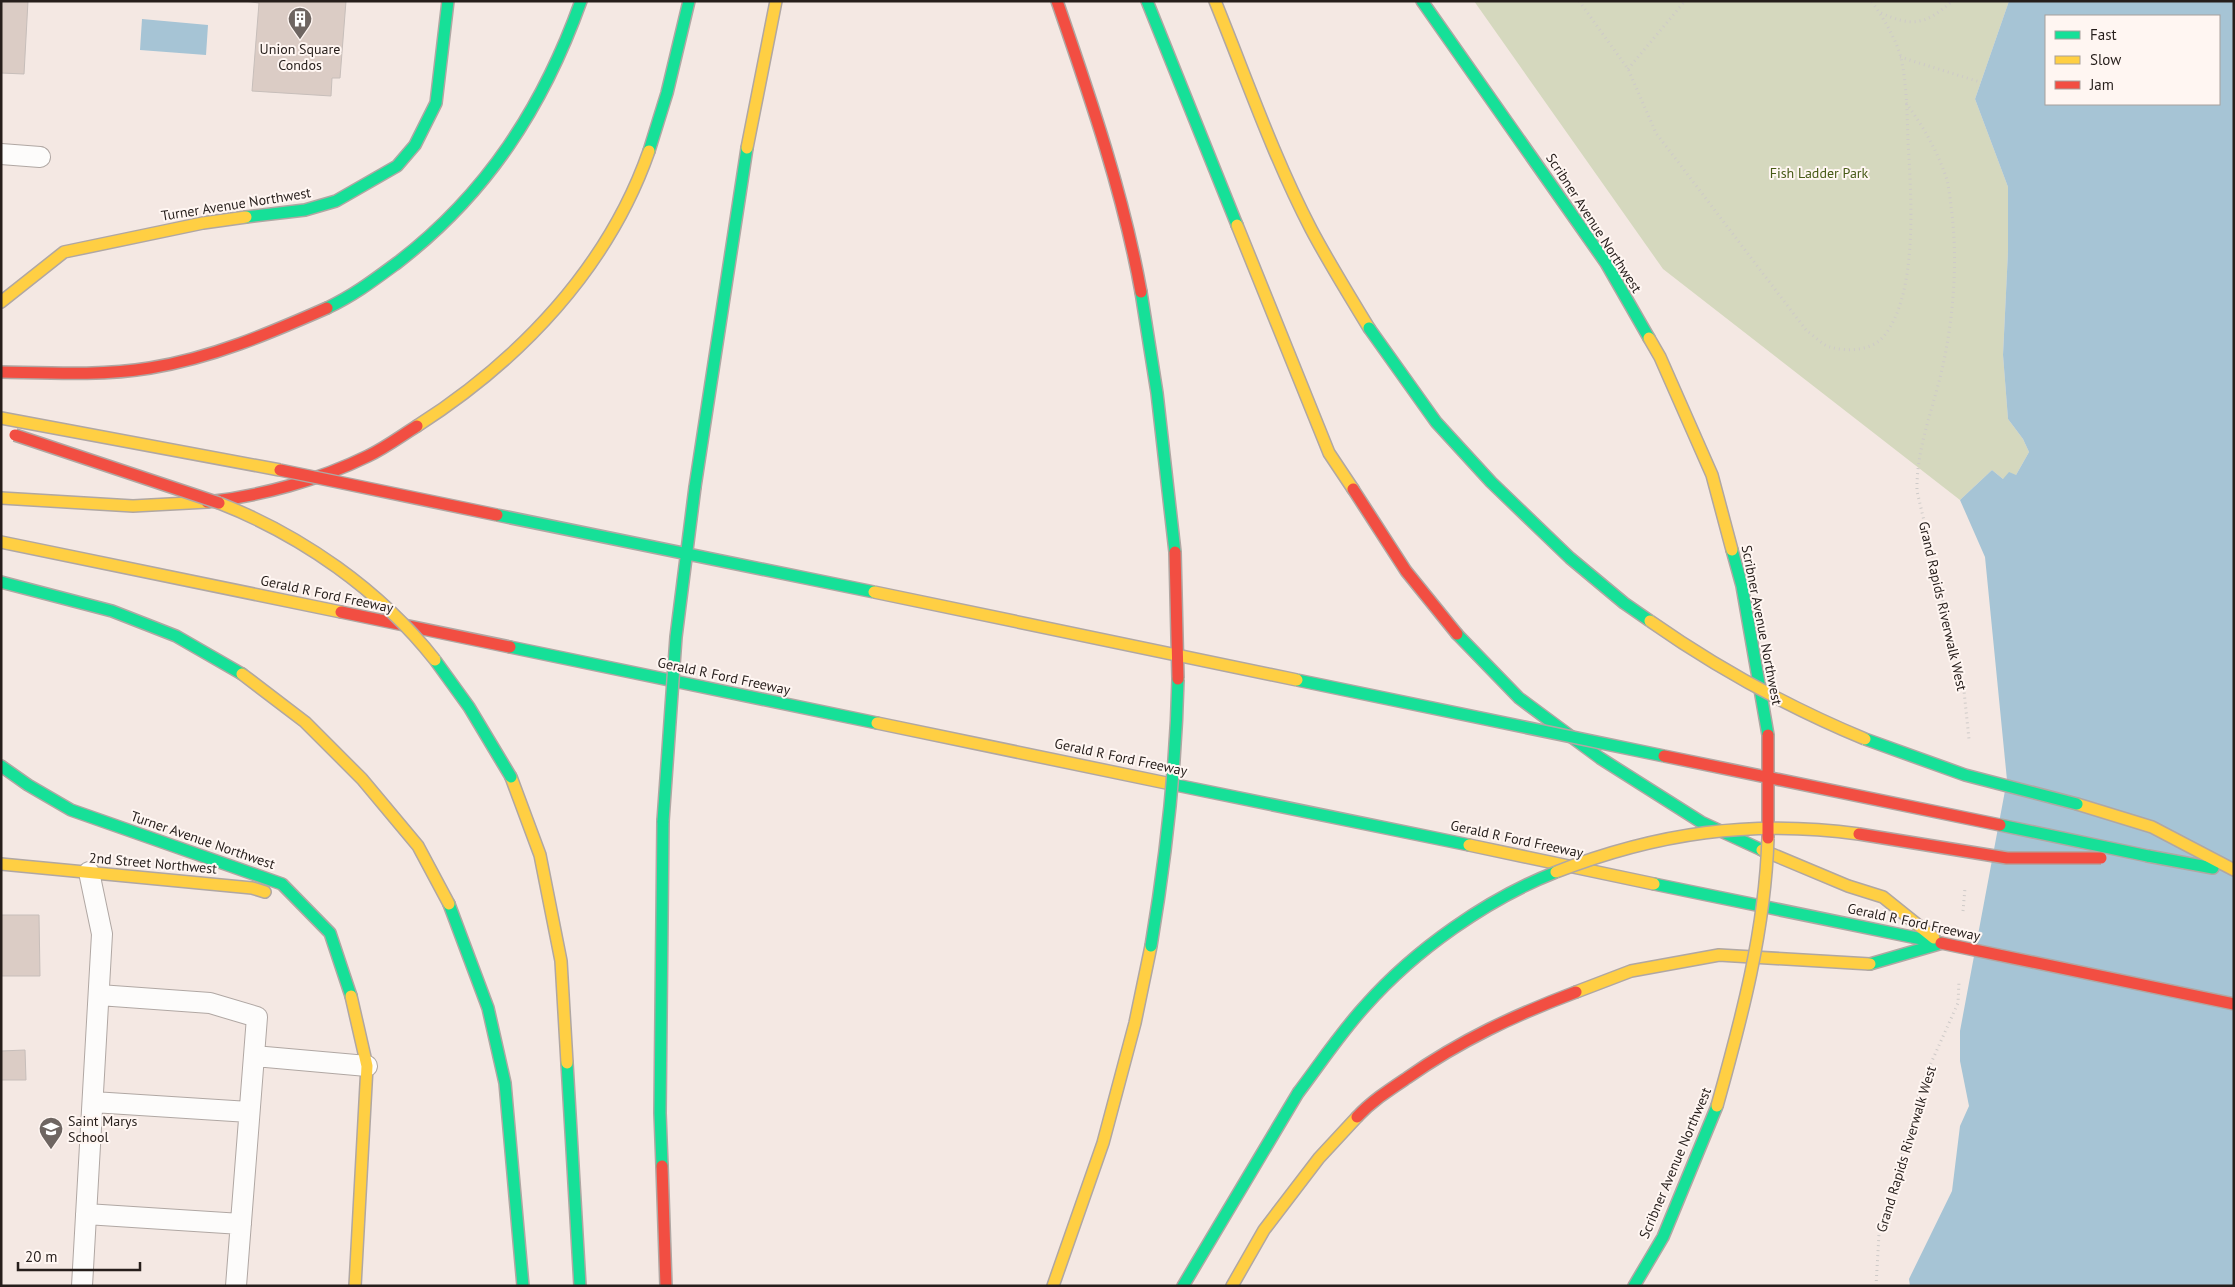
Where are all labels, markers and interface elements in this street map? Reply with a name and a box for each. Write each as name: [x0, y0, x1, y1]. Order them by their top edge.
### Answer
building icon: Union Square Condos: [287, 6, 313, 40]
legend: [2045, 15, 2220, 105]
text: Fast: [2090, 25, 2117, 44]
place label: Union Square Condos: [260, 40, 340, 74]
text: Slow: [2090, 50, 2121, 69]
text: Jam: [2089, 75, 2114, 94]
street label: Scribner Avenue Northwest: [1542, 150, 1646, 296]
park label: Fish Ladder Park: [1770, 164, 1869, 182]
street label: Turner Avenue Northwest: [160, 183, 312, 225]
street label: Grand Rapids Riverwalk West: [1915, 520, 1971, 693]
street label: Scribner Avenue Northwest: [1738, 544, 1786, 707]
street label: Gerald R Ford Freeway: [259, 571, 395, 617]
street label: Gerald R Ford Freeway: [656, 653, 792, 699]
street label: Gerald R Ford Freeway: [1053, 734, 1189, 780]
street label: Turner Avenue Northwest: [129, 807, 278, 873]
street label: Gerald R Ford Freeway: [1449, 816, 1585, 862]
street label: 2nd Street Northwest: [88, 848, 218, 878]
street label: Gerald R Ford Freeway: [1846, 899, 1982, 945]
street label: Grand Rapids Riverwalk West: [1872, 1063, 1940, 1234]
street label: Scribner Avenue Northwest: [1635, 1084, 1715, 1241]
place label: Saint Marys School: [68, 1112, 138, 1146]
school or university icon: Saint Marys School: [38, 1116, 64, 1150]
scale bar: [18, 1240, 140, 1272]
text: 20 m: [25, 1247, 58, 1266]

